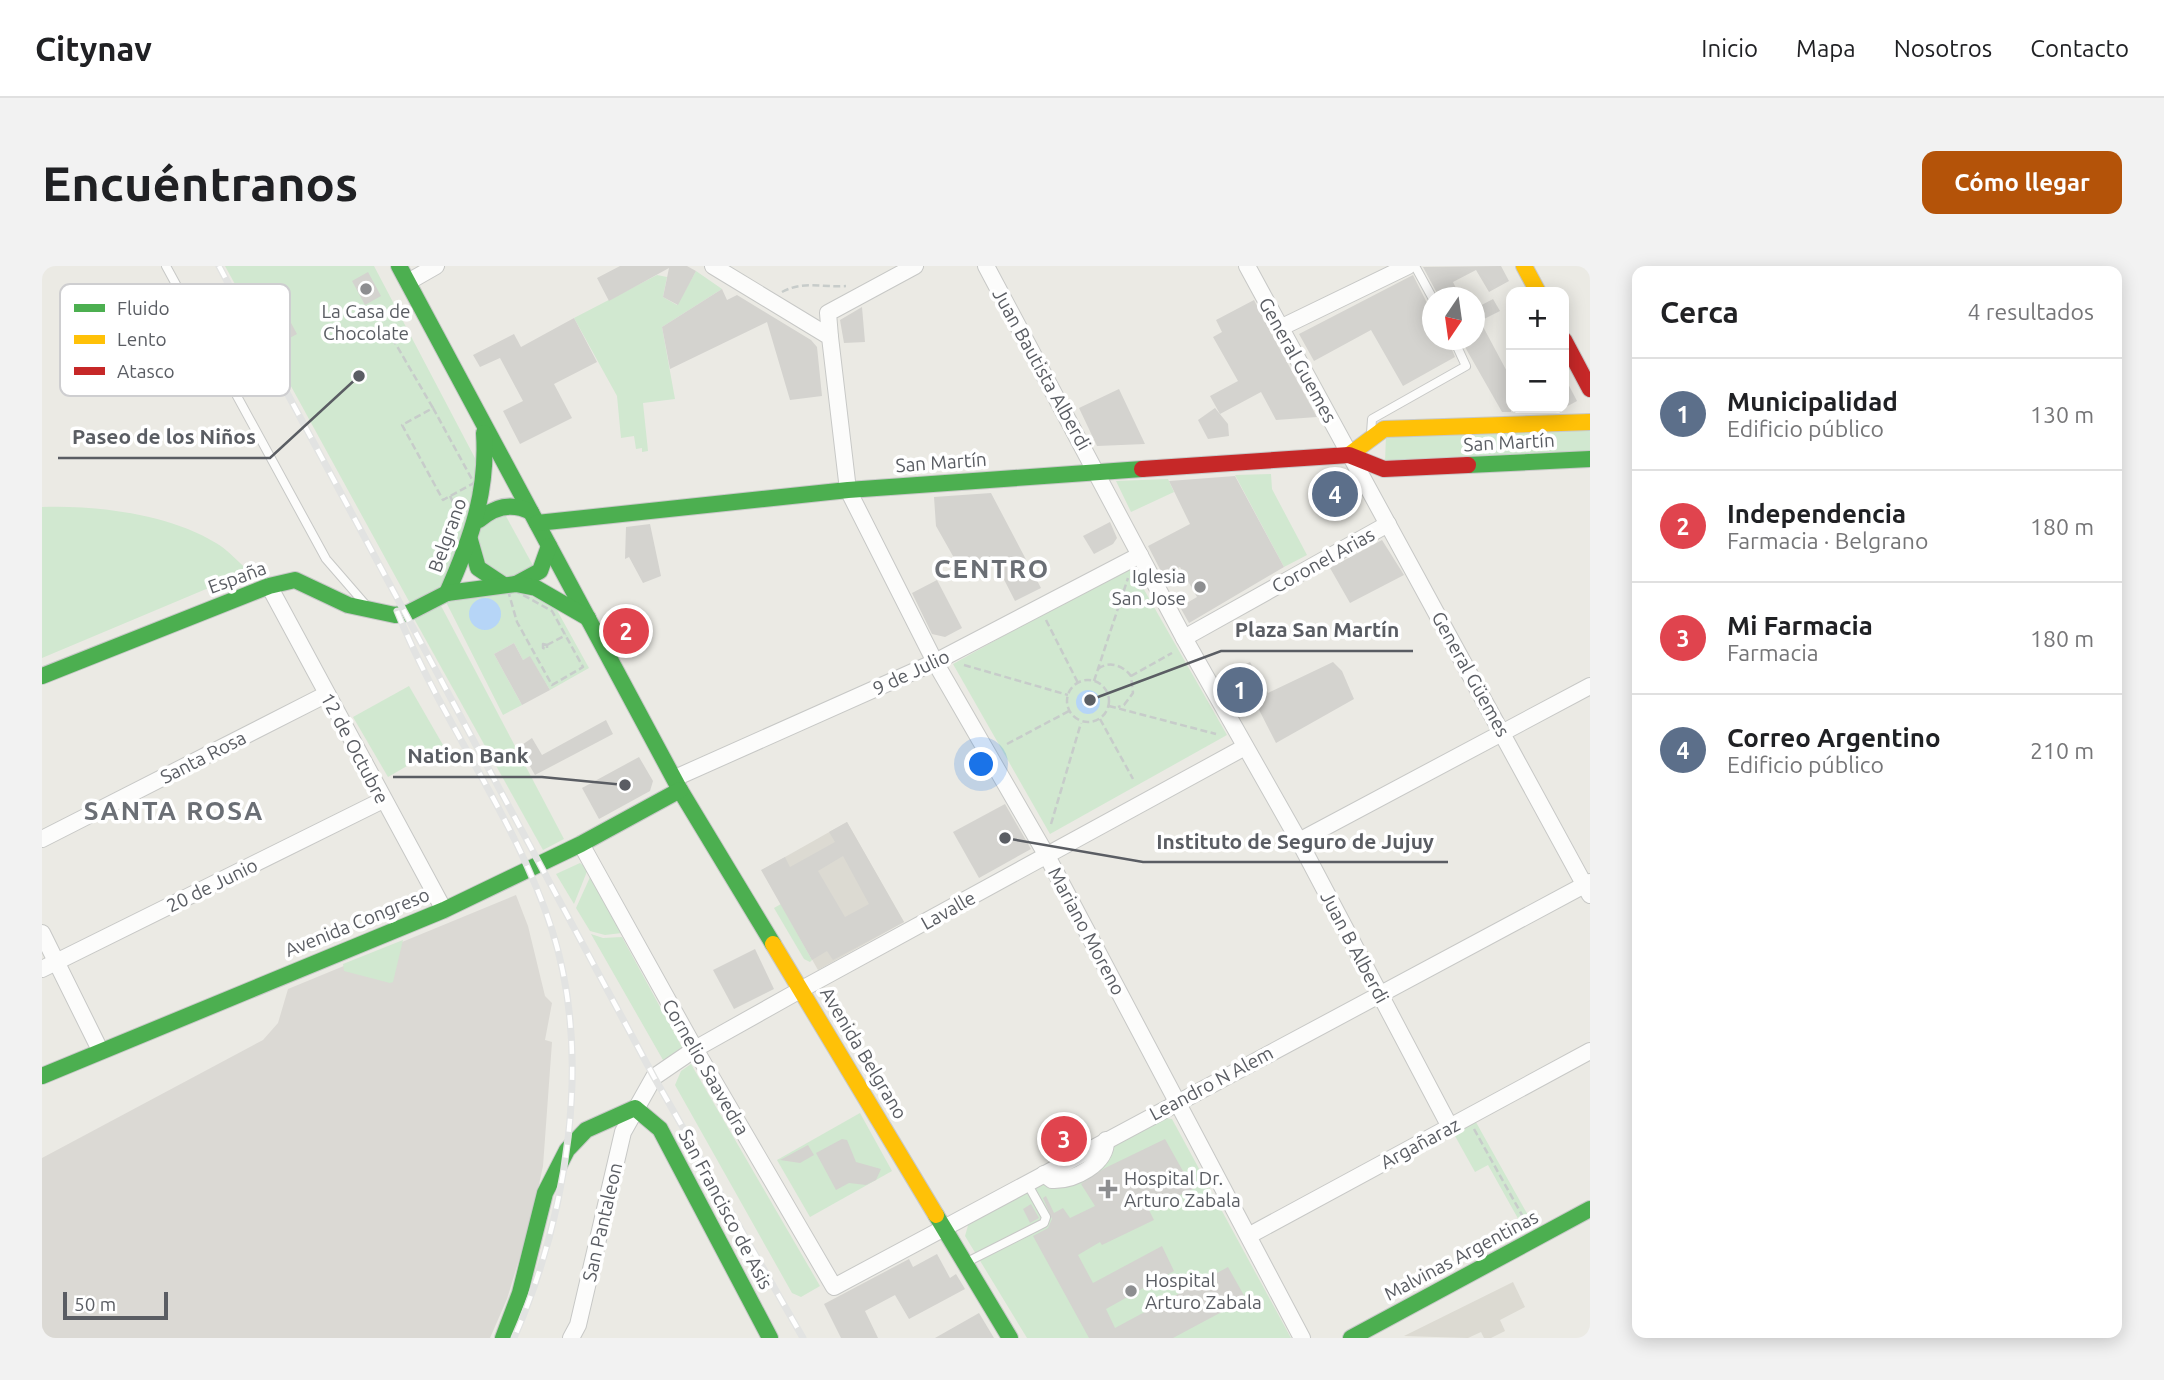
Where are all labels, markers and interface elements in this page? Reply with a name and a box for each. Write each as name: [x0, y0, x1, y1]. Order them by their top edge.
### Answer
text: Citynav: [35, 30, 152, 67]
text: Inicio: [1701, 35, 1758, 62]
text: Mapa: [1796, 35, 1856, 62]
text: Nosotros: [1894, 35, 1992, 62]
text: Contacto: [2030, 35, 2129, 62]
button: Cómo llegar: [1922, 151, 2122, 214]
text: Encuéntranos: [42, 155, 358, 210]
marker: La Casa de Chocolate: [358, 281, 374, 297]
legend: [60, 284, 290, 396]
street label: Juan Bautista Alberdi: [988, 284, 1096, 454]
north arrow: [1422, 287, 1485, 350]
map controls: [1506, 287, 1569, 413]
button: +: [1506, 287, 1569, 350]
street label: General Guemes: [1254, 294, 1342, 426]
text: Cerca: [1660, 295, 1739, 329]
text: Fluido: [117, 297, 170, 319]
text: 4 resultados: [1968, 299, 2094, 324]
place label: La Casa de Chocolate: [321, 300, 411, 344]
text: Lento: [117, 328, 167, 350]
button: −: [1506, 350, 1569, 413]
text: Atasco: [117, 360, 175, 382]
text: Municipalidad: [1727, 387, 1898, 416]
text: 1: [1677, 402, 1689, 427]
text: 130 m: [2030, 402, 2094, 427]
callout: Paseo de los Niños: [58, 416, 270, 458]
text: Edificio público: [1727, 416, 1884, 441]
text: Paseo de los Niños: [72, 424, 256, 448]
street label: San Martín: [1463, 429, 1555, 455]
street label: San Martín: [895, 448, 987, 476]
pin: 4: [1312, 468, 1358, 520]
street label: Belgrano: [423, 495, 471, 575]
text: Independencia: [1727, 499, 1906, 528]
text: 2: [1677, 514, 1689, 539]
text: 180 m: [2030, 514, 2094, 539]
street label: Coronel Arias: [1268, 523, 1378, 597]
text: Farmacia · Belgrano: [1727, 528, 1928, 553]
district label: CENTRO: [934, 554, 1050, 583]
street label: España: [205, 556, 269, 598]
place label: Iglesia San Jose: [1112, 565, 1186, 609]
marker: Iglesia San Jose: [1192, 579, 1208, 595]
pin: 2: [603, 605, 649, 657]
street label: General Güemes: [1427, 608, 1515, 740]
callout: Plaza San Martín: [1221, 609, 1413, 651]
text: Mi Farmacia: [1727, 611, 1873, 640]
text: Plaza San Martín: [1235, 617, 1399, 641]
text: 3: [1677, 626, 1689, 651]
text: 180 m: [2030, 626, 2094, 651]
text: Farmacia: [1727, 640, 1819, 665]
street label: 9 de Julio: [869, 645, 953, 699]
pin: 1: [1217, 664, 1263, 716]
street label: 12 de Octubre: [317, 689, 393, 807]
text: Correo Argentino: [1727, 723, 1941, 752]
street label: Santa Rosa: [157, 726, 249, 788]
callout: Nation Bank: [393, 735, 542, 777]
text: 4: [1677, 738, 1689, 763]
text: 210 m: [2030, 738, 2094, 763]
text: Nation Bank: [407, 743, 529, 767]
your location: [964, 747, 998, 781]
text: Edificio público: [1727, 752, 1884, 777]
district label: SANTA ROSA: [84, 796, 264, 825]
callout: Instituto de Seguro de Jujuy: [1143, 820, 1448, 862]
text: Instituto de Seguro de Jujuy: [1156, 829, 1434, 853]
street label: 20 de Junio: [163, 854, 261, 916]
street label: Mariano Moreno: [1044, 863, 1130, 999]
street label: Avenida Congreso: [281, 883, 433, 961]
street label: Lavalle: [917, 886, 979, 934]
street label: Juan B Alberdi: [1316, 887, 1394, 1007]
street label: Avenida Belgrano: [816, 983, 912, 1123]
street label: Cornelio Saavedra: [658, 995, 754, 1139]
street label: Leandro N Alem: [1145, 1041, 1277, 1125]
pin: 3: [1041, 1113, 1087, 1165]
street label: Argañaraz: [1377, 1113, 1464, 1173]
street label: San Francisco de Asis: [675, 1125, 777, 1293]
street label: San Pantaleon: [578, 1160, 626, 1284]
place label: Hospital Dr. Arturo Zabala: [1124, 1167, 1241, 1211]
marker: Hospital Dr. Arturo Zabala: [1098, 1179, 1118, 1199]
street label: Malvinas Argentinas: [1380, 1205, 1542, 1305]
place label: Hospital Arturo Zabala: [1145, 1269, 1262, 1313]
marker: Hospital Arturo Zabala: [1123, 1283, 1139, 1299]
scale bar: [63, 1289, 168, 1321]
text: 50 m: [74, 1293, 116, 1315]

